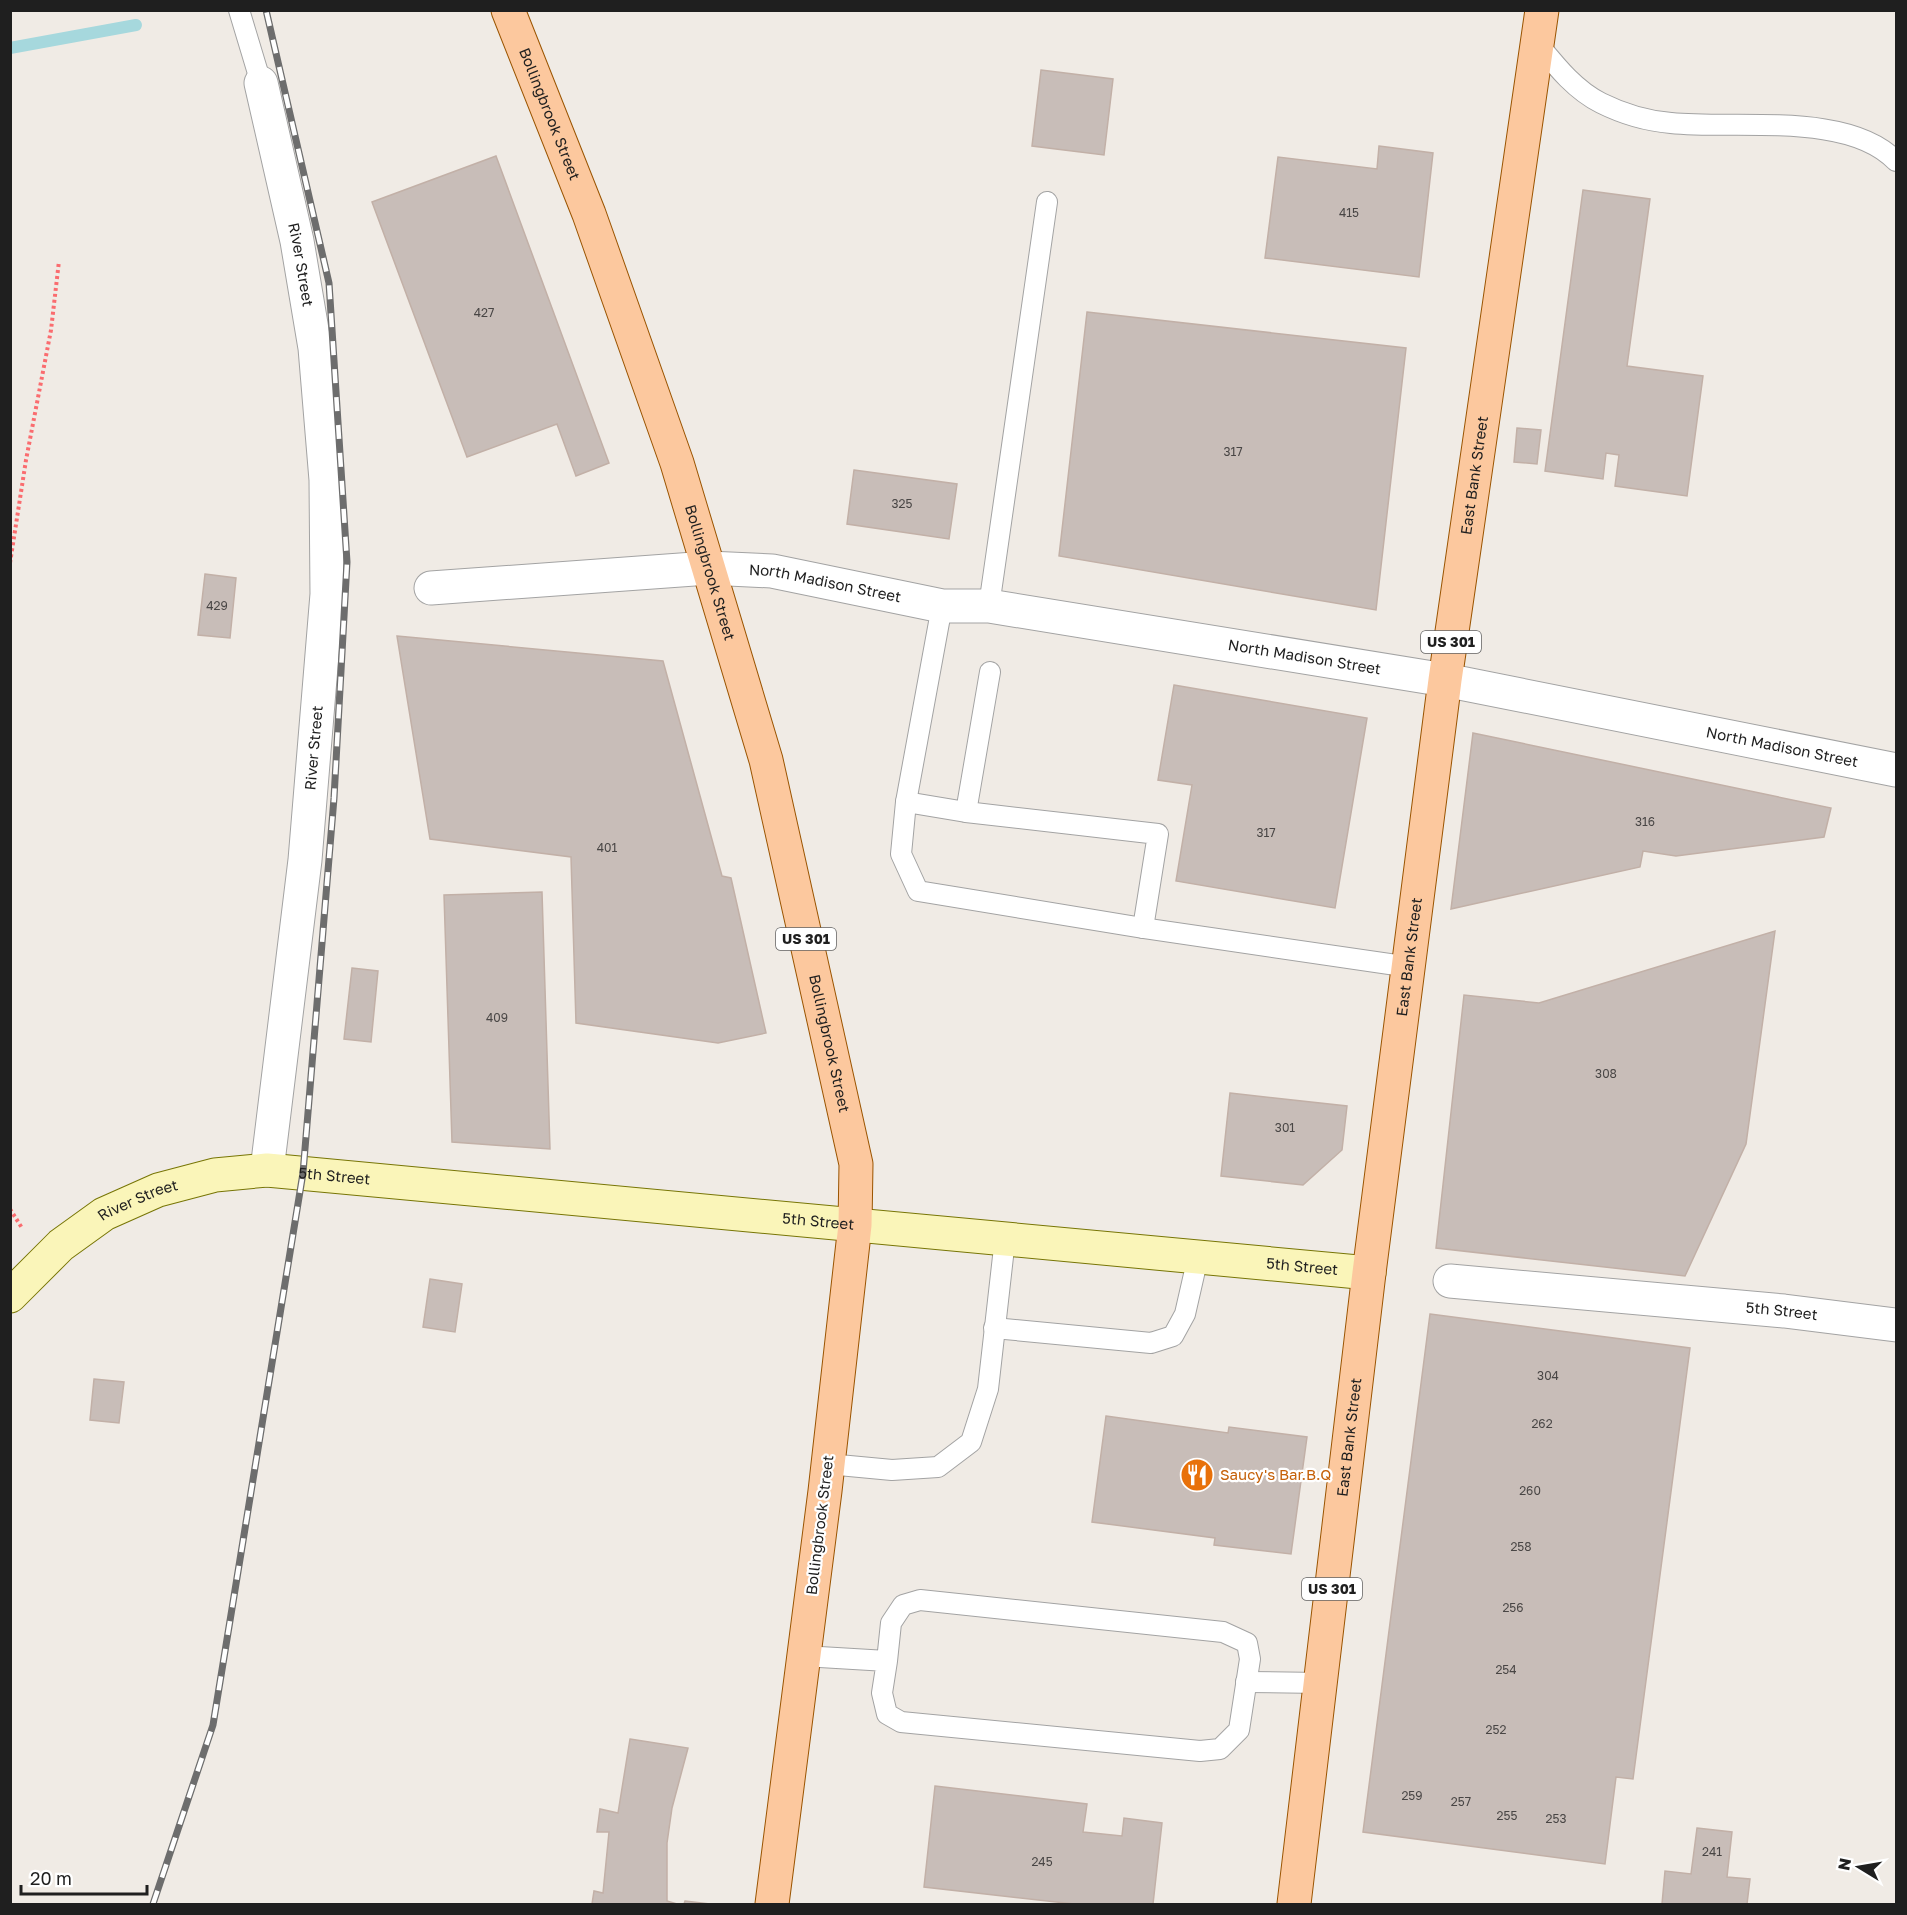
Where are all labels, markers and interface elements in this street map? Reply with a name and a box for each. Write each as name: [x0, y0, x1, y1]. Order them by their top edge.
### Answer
street label: Bollingbrook Street: [516, 45, 585, 183]
house number: 415: [1339, 205, 1359, 220]
street label: River Street: [285, 221, 318, 308]
house number: 427: [474, 305, 494, 320]
street label: East Bank Street: [1456, 415, 1491, 536]
house number: 317: [1223, 444, 1243, 459]
house number: 325: [892, 496, 913, 511]
street label: Bollingbrook Street: [682, 502, 740, 642]
street label: North Madison Street: [749, 560, 903, 605]
house number: 429: [206, 598, 228, 613]
road number: US 301: [1421, 631, 1481, 653]
street label: North Madison Street: [1227, 635, 1382, 677]
street label: River Street: [300, 705, 326, 791]
street label: North Madison Street: [1705, 722, 1860, 770]
house number: 316: [1635, 814, 1655, 829]
house number: 317: [1256, 825, 1276, 840]
house number: 401: [597, 840, 617, 855]
street label: East Bank Street: [1392, 896, 1425, 1017]
road number: US 301: [776, 928, 836, 950]
street label: Bollingbrook Street: [806, 972, 854, 1114]
house number: 409: [486, 1010, 508, 1025]
house number: 308: [1595, 1066, 1617, 1081]
house number: 301: [1275, 1120, 1295, 1135]
street label: 5th Street: [298, 1163, 371, 1188]
street label: River Street: [94, 1175, 180, 1224]
street label: 5th Street: [782, 1208, 855, 1233]
street label: 5th Street: [1265, 1253, 1339, 1278]
street label: 5th Street: [1745, 1298, 1819, 1323]
house number: 304: [1537, 1368, 1559, 1383]
street label: East Bank Street: [1332, 1377, 1364, 1498]
house number: 262: [1531, 1416, 1553, 1431]
street label: Bollingbrook Street: [802, 1454, 837, 1596]
restaurant icon: Saucy's Bar.B.Q: [1179, 1457, 1215, 1493]
place label: Saucy's Bar.B.Q: [1220, 1465, 1331, 1483]
house number: 260: [1519, 1483, 1541, 1498]
house number: 258: [1510, 1539, 1532, 1554]
road number: US 301: [1302, 1578, 1362, 1600]
house number: 256: [1502, 1600, 1524, 1615]
house number: 254: [1495, 1662, 1517, 1677]
house number: 252: [1486, 1722, 1506, 1737]
house number: 259: [1401, 1788, 1423, 1803]
house number: 257: [1451, 1794, 1471, 1809]
house number: 255: [1497, 1808, 1517, 1823]
house number: 253: [1546, 1811, 1566, 1826]
north arrow: [1829, 1837, 1889, 1897]
house number: 241: [1702, 1844, 1722, 1859]
house number: 245: [1031, 1854, 1053, 1869]
text: N: [1833, 1856, 1855, 1872]
scale bar: [21, 1858, 147, 1896]
text: 20 m: [30, 1867, 72, 1889]

